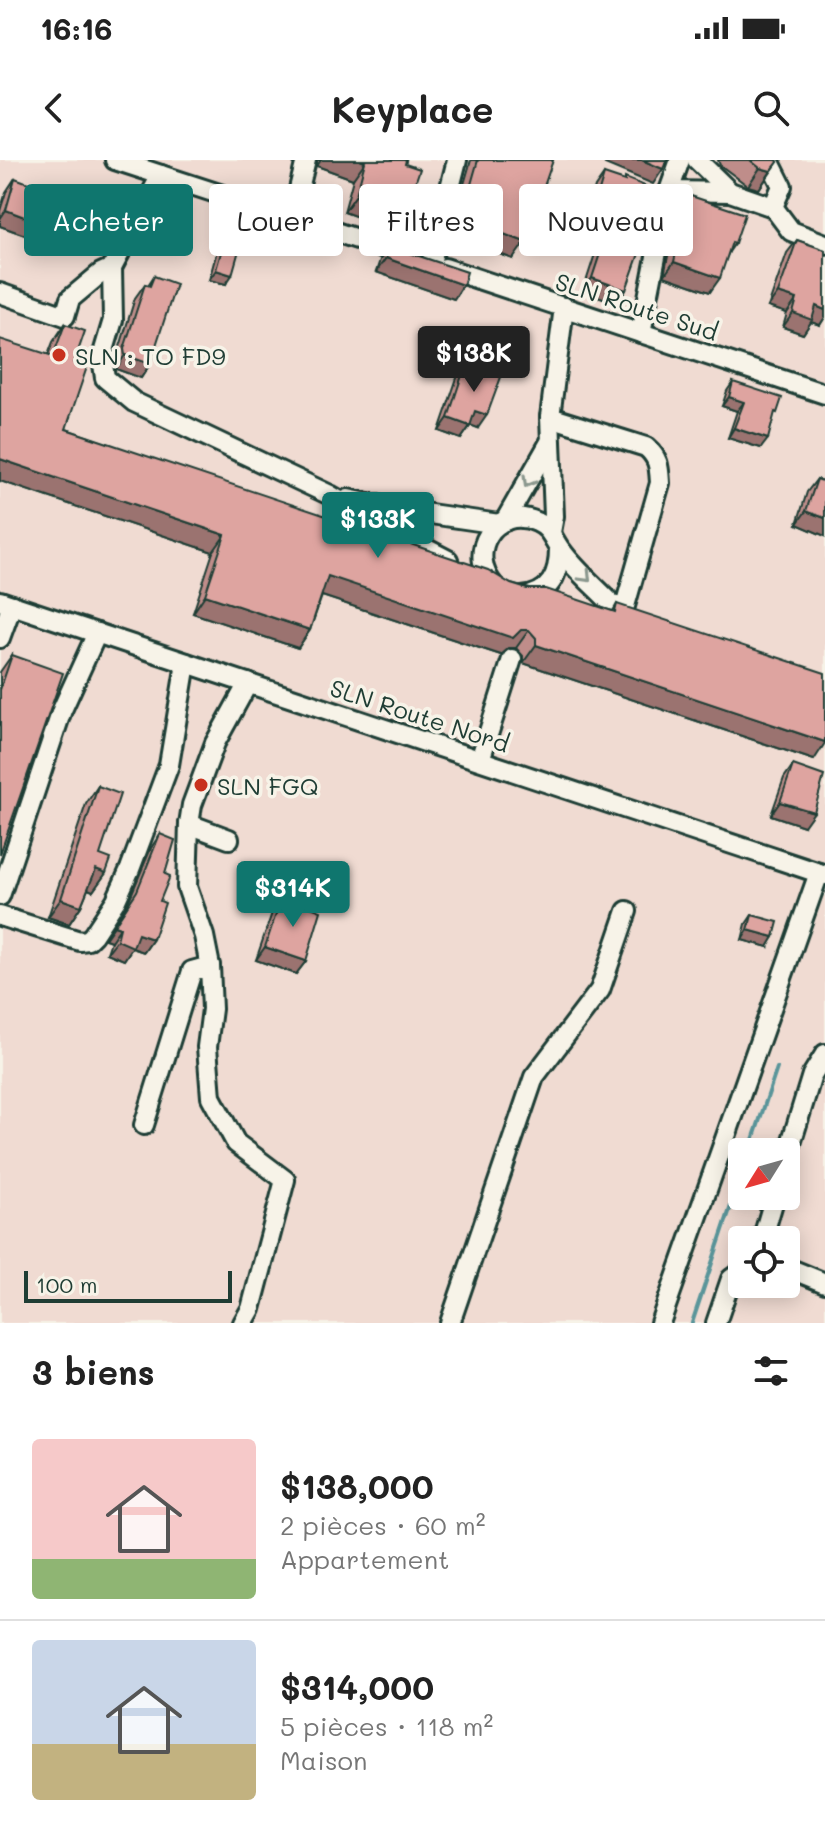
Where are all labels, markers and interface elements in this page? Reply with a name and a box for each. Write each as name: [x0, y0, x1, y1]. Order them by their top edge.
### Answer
text: 16:16: [40, 8, 112, 48]
text: Keyplace: [331, 85, 494, 132]
icon: back: [32, 86, 76, 130]
icon: search: [749, 86, 793, 130]
chip: Acheter: [24, 184, 193, 256]
chip: Louer: [209, 184, 343, 256]
chip: Filtres: [359, 184, 503, 256]
chip: Nouveau: [519, 184, 693, 256]
street label: SLN Route Sud: [552, 265, 722, 347]
pin: $138K: [418, 326, 530, 394]
text: $138K: [436, 335, 512, 369]
place label: SLN : TO FD9: [75, 340, 226, 371]
marker: SLN : TO FD9: [50, 346, 68, 364]
one-way arrow: [522, 473, 538, 488]
pin: $133K: [322, 492, 434, 560]
text: $133K: [340, 501, 416, 535]
one-way arrow: [577, 567, 591, 582]
street label: SLN Route Nord: [326, 671, 514, 759]
place label: SLN FGQ: [217, 770, 318, 801]
marker: SLN FGQ: [192, 776, 210, 794]
pin: $314K: [237, 861, 349, 929]
text: $314K: [255, 870, 331, 904]
north arrow: [728, 1138, 800, 1210]
map controls: [728, 1138, 800, 1298]
button: locate: [728, 1226, 800, 1298]
scale bar: [24, 1267, 232, 1303]
text: 100 m: [36, 1270, 98, 1299]
text: 3 biens: [32, 1349, 155, 1394]
icon: filters: [749, 1349, 793, 1393]
text: $138,000: [280, 1463, 434, 1508]
icon: home: [96, 1471, 192, 1567]
text: 2 pièces · 60 m²: [280, 1508, 486, 1542]
text: Appartement: [280, 1542, 450, 1576]
text: $314,000: [280, 1664, 434, 1709]
icon: home: [96, 1672, 192, 1768]
text: 5 pièces · 118 m²: [280, 1709, 493, 1743]
text: Maison: [280, 1743, 367, 1777]

